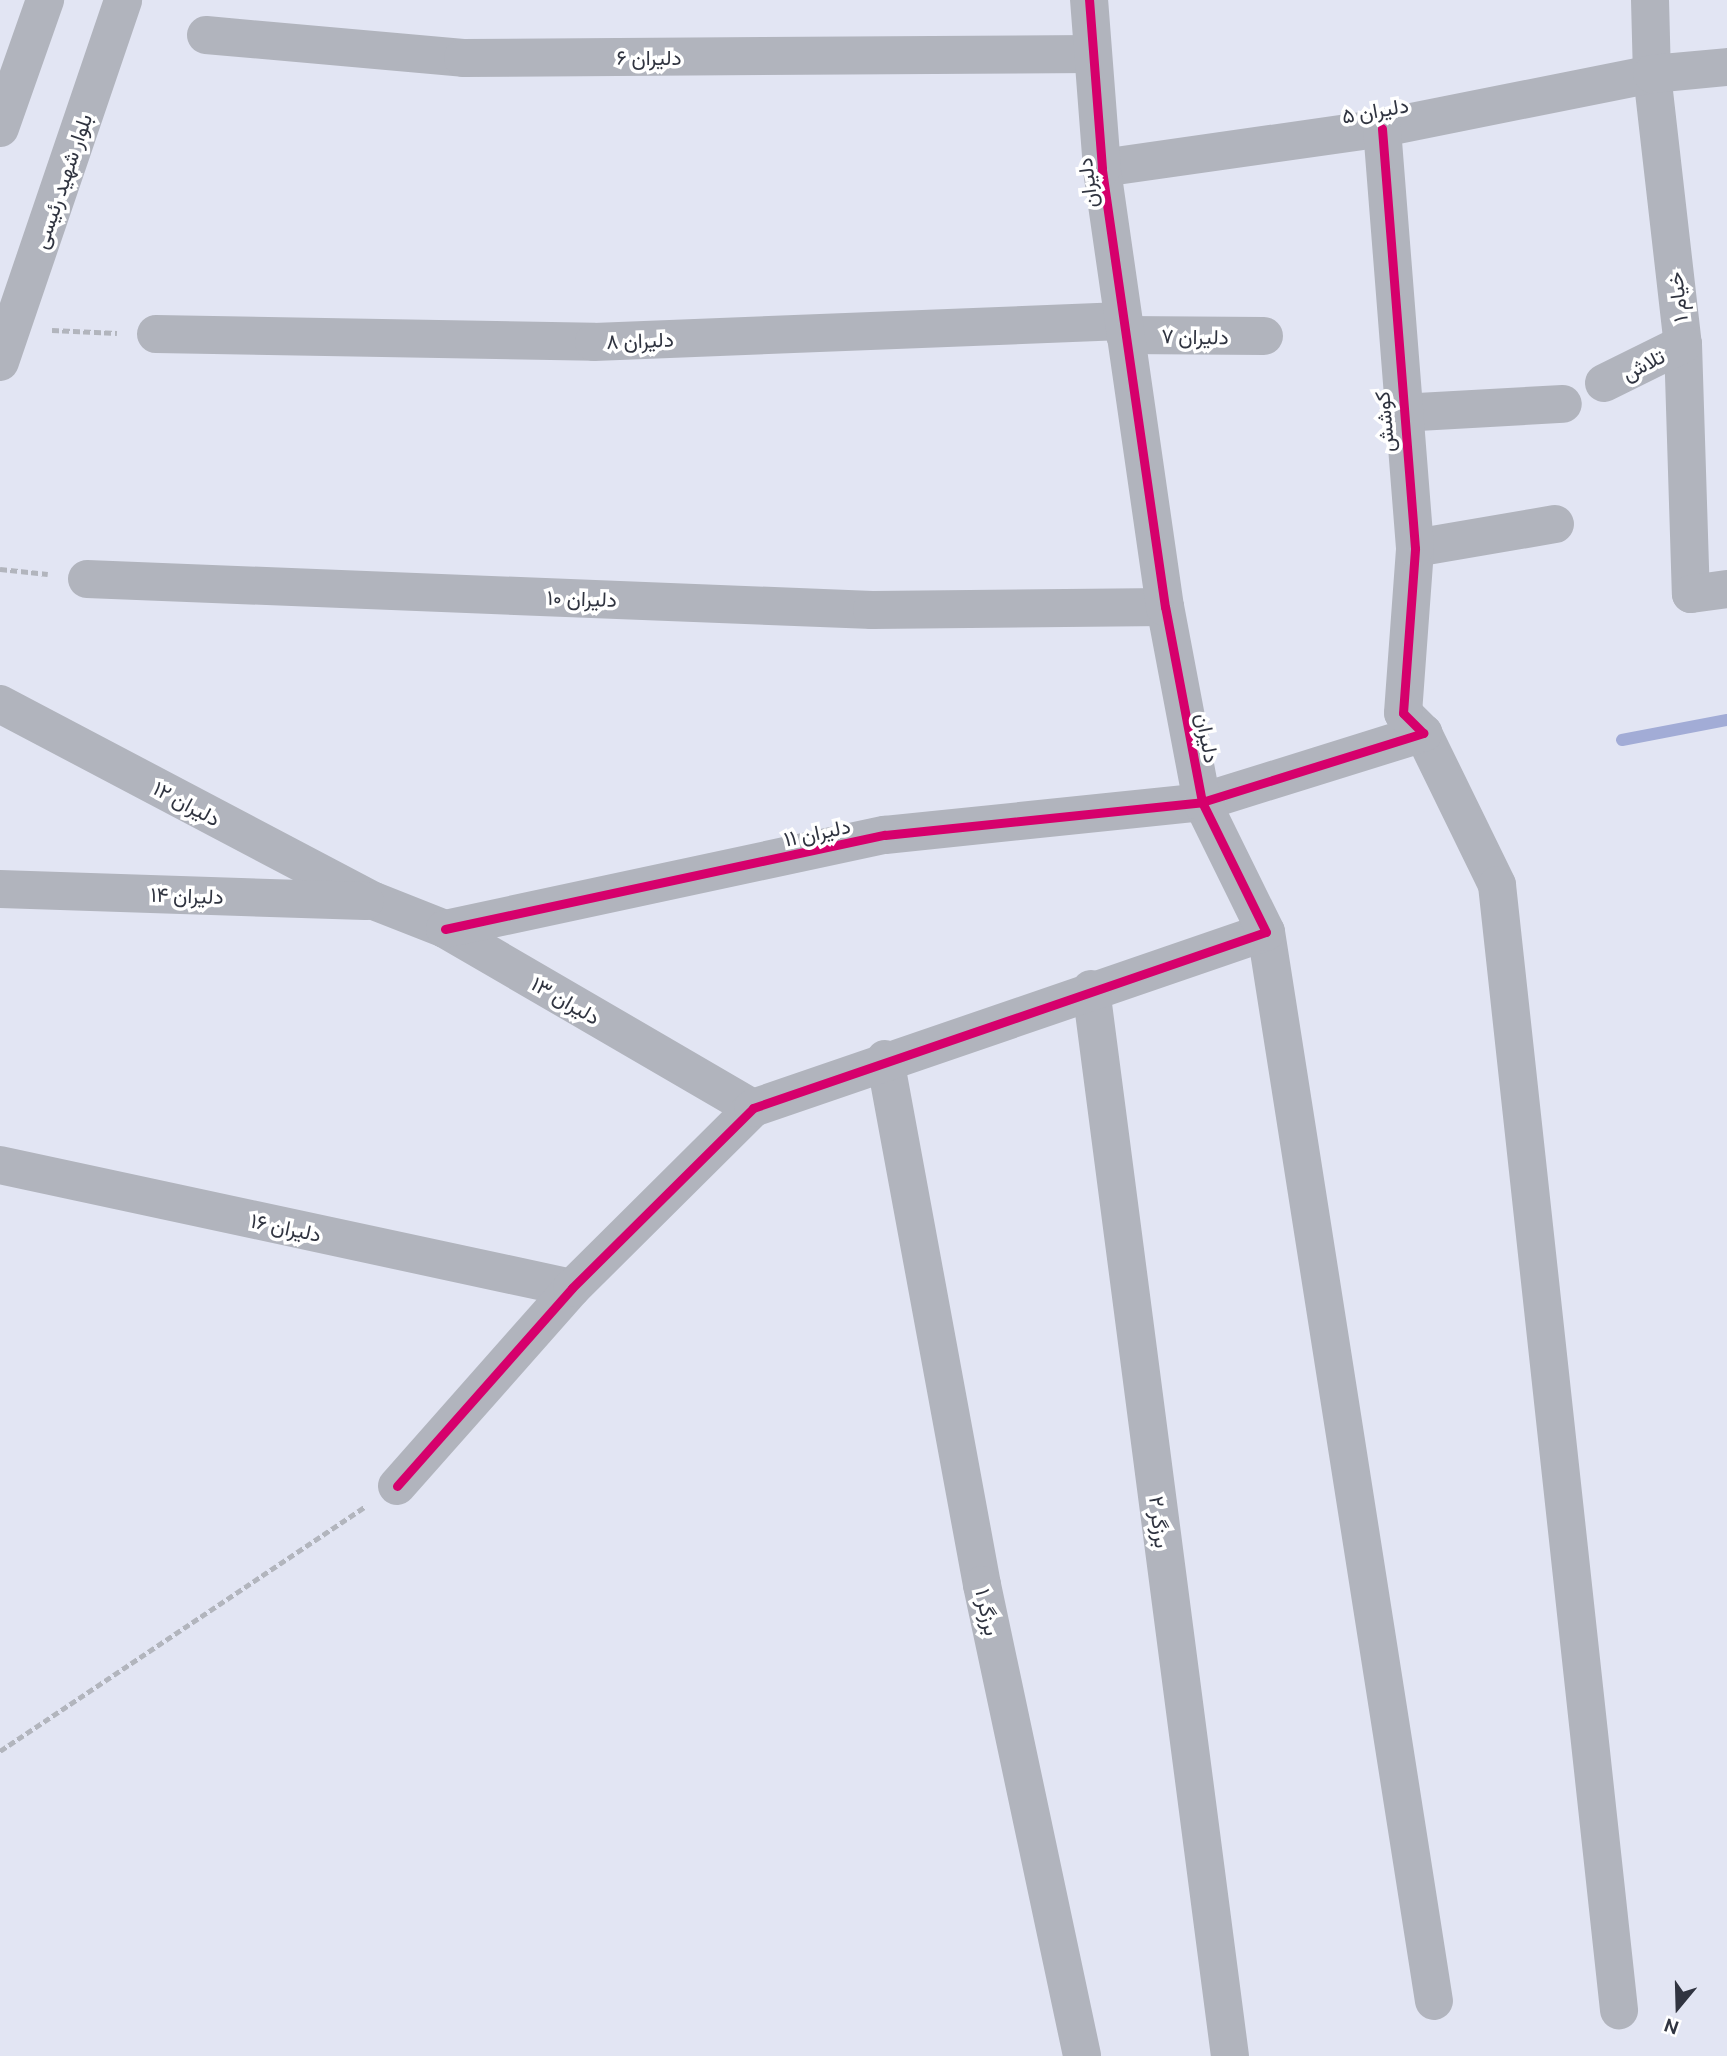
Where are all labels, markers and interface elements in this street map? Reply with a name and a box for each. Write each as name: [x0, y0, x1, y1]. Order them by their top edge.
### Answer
street label: دلیران ۶: [616, 44, 682, 70]
street label: دلیران ۵: [1340, 92, 1410, 128]
street label: بلوار شهید رئیسی: [27, 110, 97, 252]
street label: دلیران: [1071, 157, 1103, 209]
street label: خیام ۱: [1661, 270, 1693, 324]
street label: دلیران ۷: [1161, 323, 1229, 349]
street label: دلیران ۸: [606, 326, 674, 354]
street label: تلاش: [1617, 343, 1669, 385]
street label: کوشش: [1369, 390, 1399, 454]
street label: دلیران ۱۰: [547, 584, 617, 612]
street label: دلیران: [1191, 711, 1225, 765]
street label: دلیران ۱۲: [149, 775, 225, 831]
street label: دلیران ۱۱: [782, 813, 852, 851]
street label: دلیران ۱۴: [150, 881, 224, 909]
street label: دلیران ۱۳: [527, 970, 605, 1030]
street label: دلیران ۱۶: [249, 1207, 323, 1247]
street label: برزگر ۲: [1144, 1494, 1176, 1550]
street label: برزگر ۱: [971, 1586, 1005, 1638]
north arrow: [1643, 1972, 1713, 2042]
text: N: [1661, 2014, 1681, 2040]

